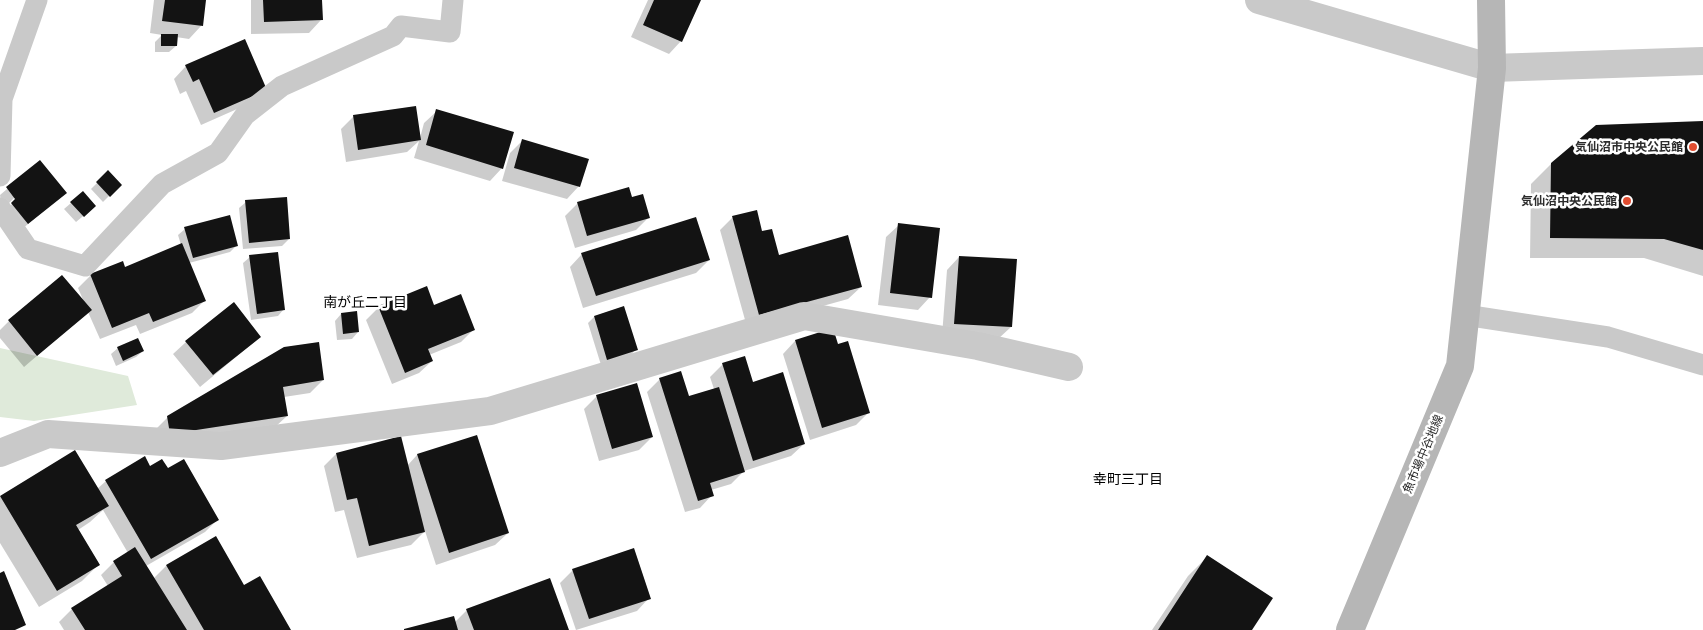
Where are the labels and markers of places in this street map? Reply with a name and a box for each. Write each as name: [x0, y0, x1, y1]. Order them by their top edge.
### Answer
place label: 気仙沼市中央公民館: [1575, 140, 1683, 154]
marker: 気仙沼市中央公民館: [1687, 141, 1699, 153]
place label: 気仙沼中央公民館: [1521, 194, 1617, 208]
marker: 気仙沼中央公民館: [1621, 195, 1633, 207]

